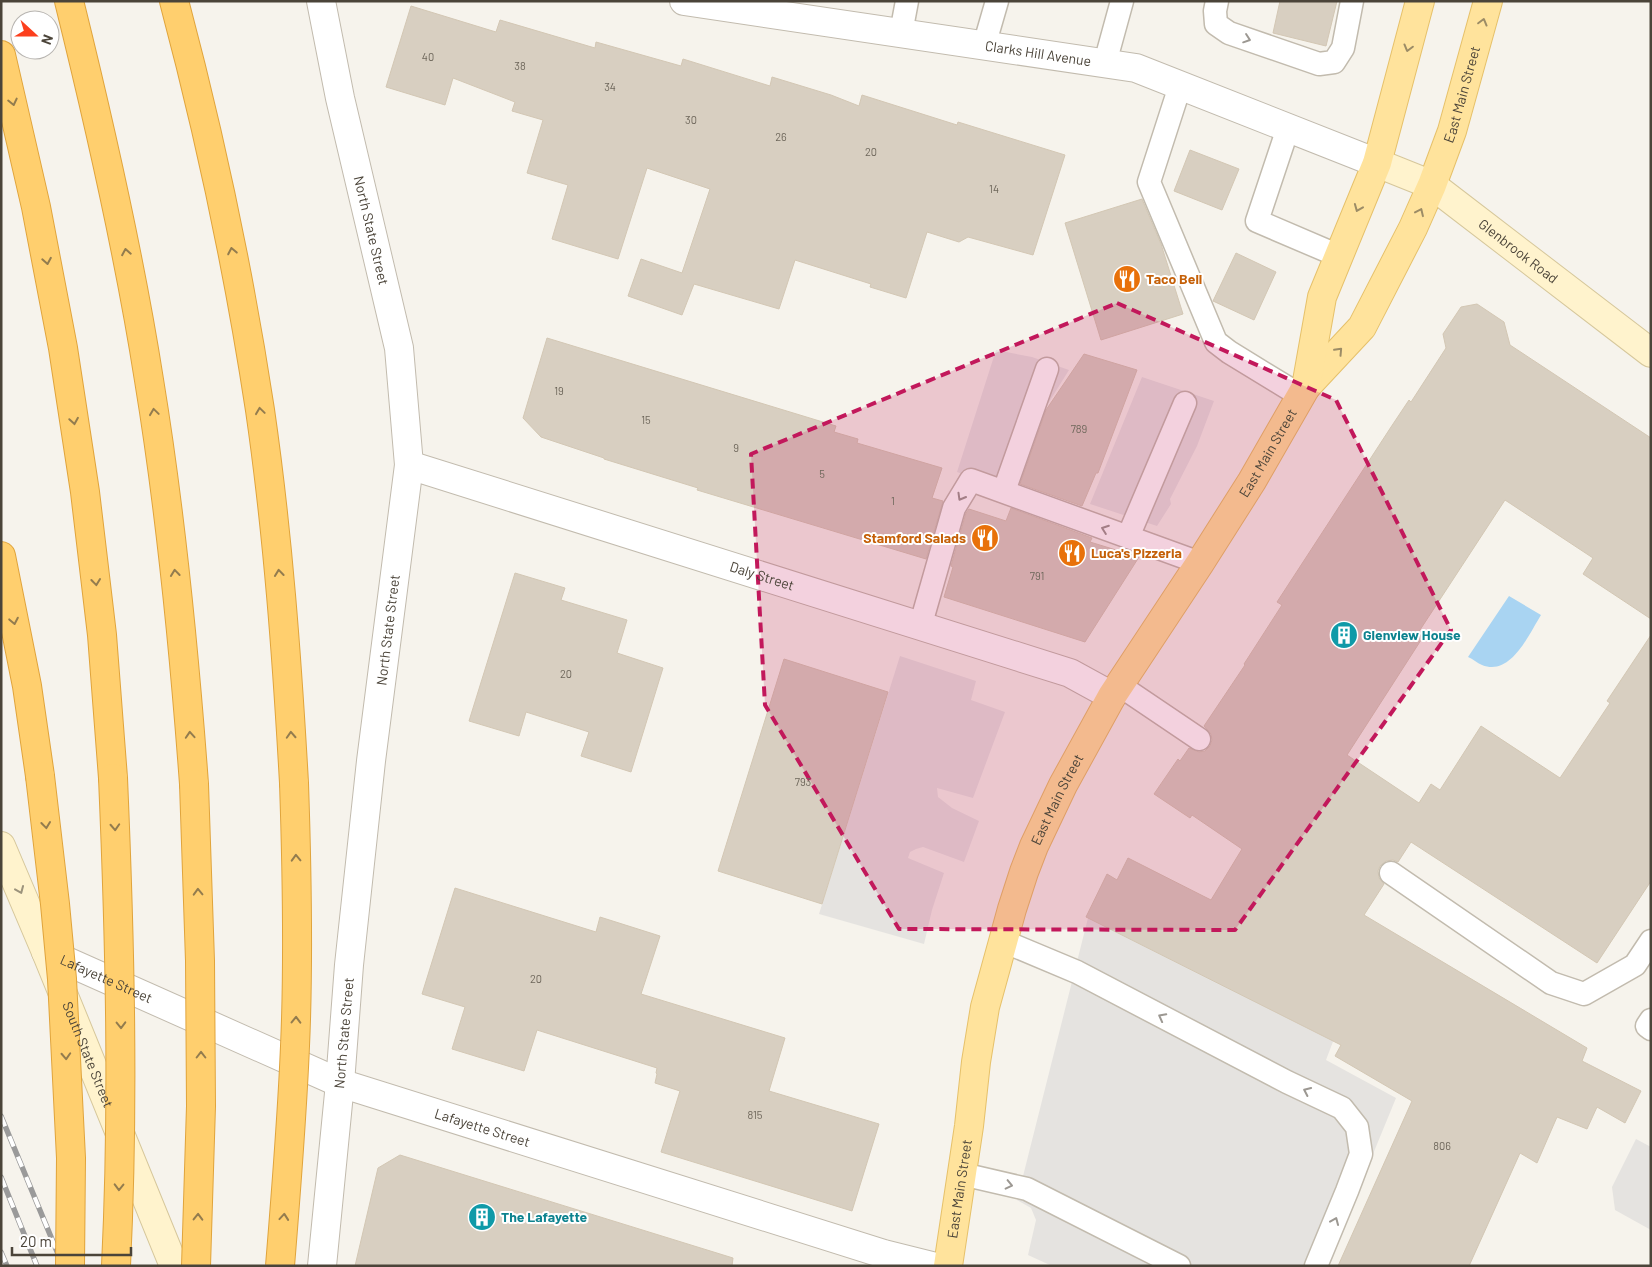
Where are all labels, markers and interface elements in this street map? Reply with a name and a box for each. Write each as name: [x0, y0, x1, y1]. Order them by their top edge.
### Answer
north arrow: [10, 10, 60, 60]
one-way arrow: [1477, 17, 1488, 26]
text: N: [38, 32, 57, 47]
one-way arrow: [1242, 34, 1251, 44]
street label: Clarks Hill Avenue: [984, 37, 1092, 69]
one-way arrow: [1403, 44, 1414, 53]
street label: East Main Street: [1439, 44, 1483, 145]
house number: 40: [422, 50, 434, 63]
house number: 38: [514, 59, 526, 72]
house number: 34: [604, 80, 616, 93]
one-way arrow: [7, 98, 18, 107]
house number: 30: [685, 113, 697, 126]
house number: 26: [775, 130, 787, 143]
house number: 20: [865, 145, 877, 158]
street label: North State Street: [351, 174, 393, 287]
house number: 14: [989, 182, 999, 195]
one-way arrow: [1354, 204, 1364, 212]
one-way arrow: [1414, 208, 1424, 217]
street label: Glenbrook Road: [1475, 215, 1562, 287]
one-way arrow: [227, 247, 238, 256]
one-way arrow: [121, 248, 131, 257]
one-way arrow: [41, 257, 51, 265]
restaurant icon: Taco Bell: [1112, 264, 1142, 294]
place label: Taco Bell: [1146, 270, 1202, 287]
one-way arrow: [1333, 348, 1342, 357]
house number: 19: [554, 384, 564, 397]
street label: East Main Street: [1235, 405, 1300, 500]
one-way arrow: [255, 407, 265, 416]
one-way arrow: [149, 408, 159, 417]
house number: 15: [641, 413, 651, 426]
one-way arrow: [68, 418, 79, 426]
house number: 789: [1071, 422, 1088, 435]
house number: 9: [733, 441, 739, 454]
house number: 5: [819, 467, 825, 480]
one-way arrow: [957, 492, 967, 501]
house number: 1: [891, 494, 895, 507]
restaurant icon: Stamford Salads: [970, 523, 1000, 553]
one-way arrow: [1101, 525, 1109, 535]
place label: Stamford Salads: [863, 529, 966, 546]
restaurant icon: Luca's Pizzeria: [1057, 538, 1087, 568]
place label: Luca's Pizzeria: [1091, 544, 1182, 561]
street label: Daly Street: [728, 557, 796, 594]
one-way arrow: [274, 568, 285, 576]
one-way arrow: [170, 569, 181, 577]
house number: 791: [1030, 569, 1044, 582]
street label: North State Street: [372, 574, 403, 686]
one-way arrow: [90, 579, 101, 587]
one-way arrow: [9, 616, 19, 625]
building icon: Glenview House: [1329, 620, 1359, 650]
place label: Glenview House: [1363, 626, 1461, 643]
house number: 20: [560, 667, 572, 680]
one-way arrow: [286, 730, 297, 738]
one-way arrow: [185, 731, 196, 739]
street label: East Main Street: [1027, 751, 1087, 848]
house number: 793: [795, 775, 811, 788]
one-way arrow: [40, 821, 51, 829]
one-way arrow: [110, 823, 121, 831]
one-way arrow: [291, 853, 302, 861]
one-way arrow: [15, 886, 25, 894]
one-way arrow: [192, 888, 203, 896]
street label: Lafayette Street: [58, 950, 155, 1006]
house number: 20: [530, 972, 542, 985]
street label: North State Street: [330, 977, 357, 1089]
street label: South State Street: [59, 999, 117, 1110]
one-way arrow: [1159, 1013, 1168, 1023]
one-way arrow: [290, 1016, 301, 1024]
one-way arrow: [116, 1021, 126, 1029]
one-way arrow: [196, 1050, 206, 1058]
one-way arrow: [61, 1052, 72, 1060]
one-way arrow: [1303, 1087, 1312, 1098]
street label: Lafayette Street: [433, 1104, 532, 1150]
house number: 815: [748, 1108, 763, 1121]
street label: East Main Street: [943, 1138, 975, 1239]
house number: 806: [1433, 1139, 1451, 1152]
one-way arrow: [1005, 1179, 1014, 1190]
one-way arrow: [114, 1184, 124, 1191]
building icon: The Lafayette: [467, 1202, 497, 1232]
place label: The Lafayette: [501, 1208, 588, 1225]
one-way arrow: [193, 1213, 203, 1220]
one-way arrow: [278, 1213, 289, 1221]
one-way arrow: [1328, 1217, 1339, 1226]
scale bar: [12, 1224, 131, 1256]
text: 20 m: [20, 1232, 52, 1250]

